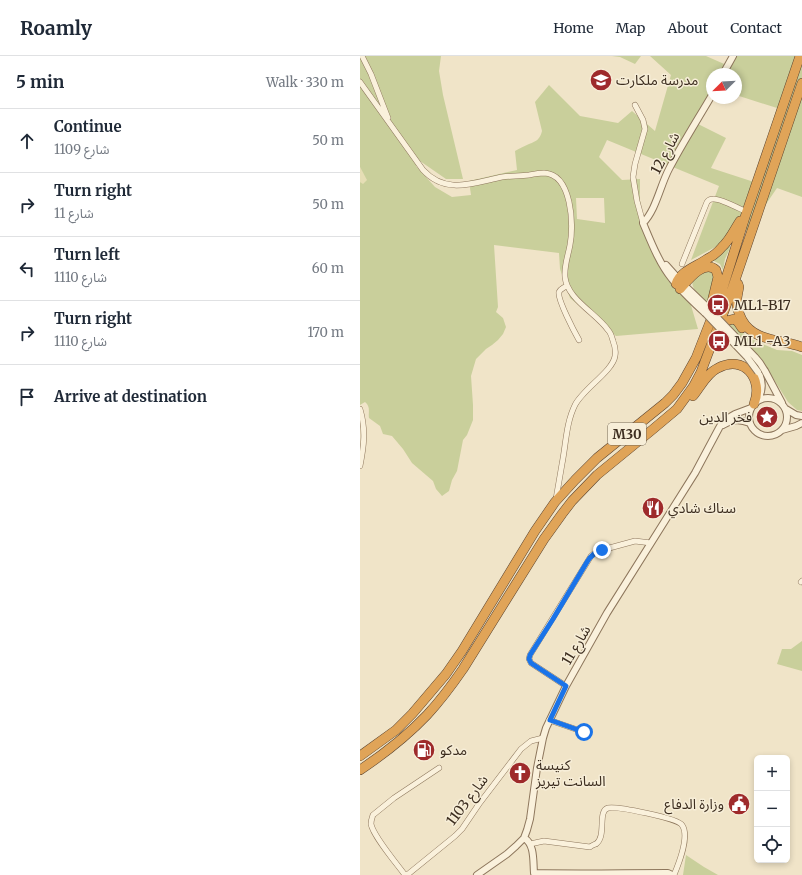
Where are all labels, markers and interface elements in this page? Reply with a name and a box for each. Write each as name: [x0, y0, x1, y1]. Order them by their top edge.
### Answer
text: Roamly: [20, 16, 92, 40]
text: Home: [553, 19, 594, 37]
text: Map: [616, 19, 645, 37]
text: About: [667, 19, 708, 37]
text: Contact: [730, 19, 782, 37]
school or university icon: مدرسة ملكارت: [588, 67, 614, 93]
north arrow: [706, 68, 742, 104]
text: 5 min: [16, 71, 64, 93]
place label: مدرسة ملكارت: [616, 71, 698, 89]
text: Walk · 330 m: [266, 74, 344, 91]
text: Continue: [54, 117, 122, 136]
street label: شارع 12: [646, 129, 685, 178]
icon: ahead: [16, 130, 38, 152]
text: 50 m: [312, 132, 344, 149]
text: شارع 1109: [54, 141, 109, 158]
text: Turn right: [54, 181, 132, 200]
icon: right: [16, 194, 38, 216]
text: 50 m: [312, 196, 344, 213]
text: شارع 11: [54, 205, 94, 222]
text: Turn left: [54, 245, 120, 264]
icon: left: [16, 258, 38, 280]
text: 60 m: [312, 260, 344, 277]
text: شارع 1110: [54, 269, 107, 286]
bus stop icon: ML1-B17: [705, 292, 731, 318]
place label: ML1-B17: [734, 296, 791, 314]
text: Turn right: [54, 309, 132, 328]
icon: right: [16, 322, 38, 344]
text: 170 m: [307, 324, 344, 341]
bus stop icon: ML1 -A3: [706, 328, 732, 354]
place label: ML1 -A3: [734, 332, 790, 350]
text: شارع 1110: [54, 333, 107, 350]
icon: arrive: [16, 386, 38, 408]
text: Arrive at destination: [54, 387, 207, 406]
place icon: فخر الدين: [754, 404, 780, 430]
place label: فخر الدين: [699, 408, 752, 426]
road number: M30: [608, 423, 646, 445]
restaurant icon: سناك شادي: [640, 495, 666, 521]
place label: سناك شادي: [668, 499, 736, 519]
route end: [593, 541, 611, 559]
street label: شارع 11: [557, 622, 596, 669]
route start: [575, 723, 593, 741]
fuel station icon: مدكو: [411, 737, 437, 763]
place label: مدكو: [440, 741, 467, 759]
map controls: [754, 755, 790, 863]
button: +: [754, 755, 790, 791]
place label: كنيسة السانت تيريز: [535, 756, 606, 790]
church icon: كنيسة السانت تيريز: [507, 760, 533, 786]
street label: شارع 1103: [442, 771, 493, 830]
public building icon: وزارة الدفاع: [726, 791, 752, 817]
button: −: [754, 791, 790, 827]
place label: وزارة الدفاع: [664, 795, 724, 815]
button: locate: [754, 827, 790, 863]

